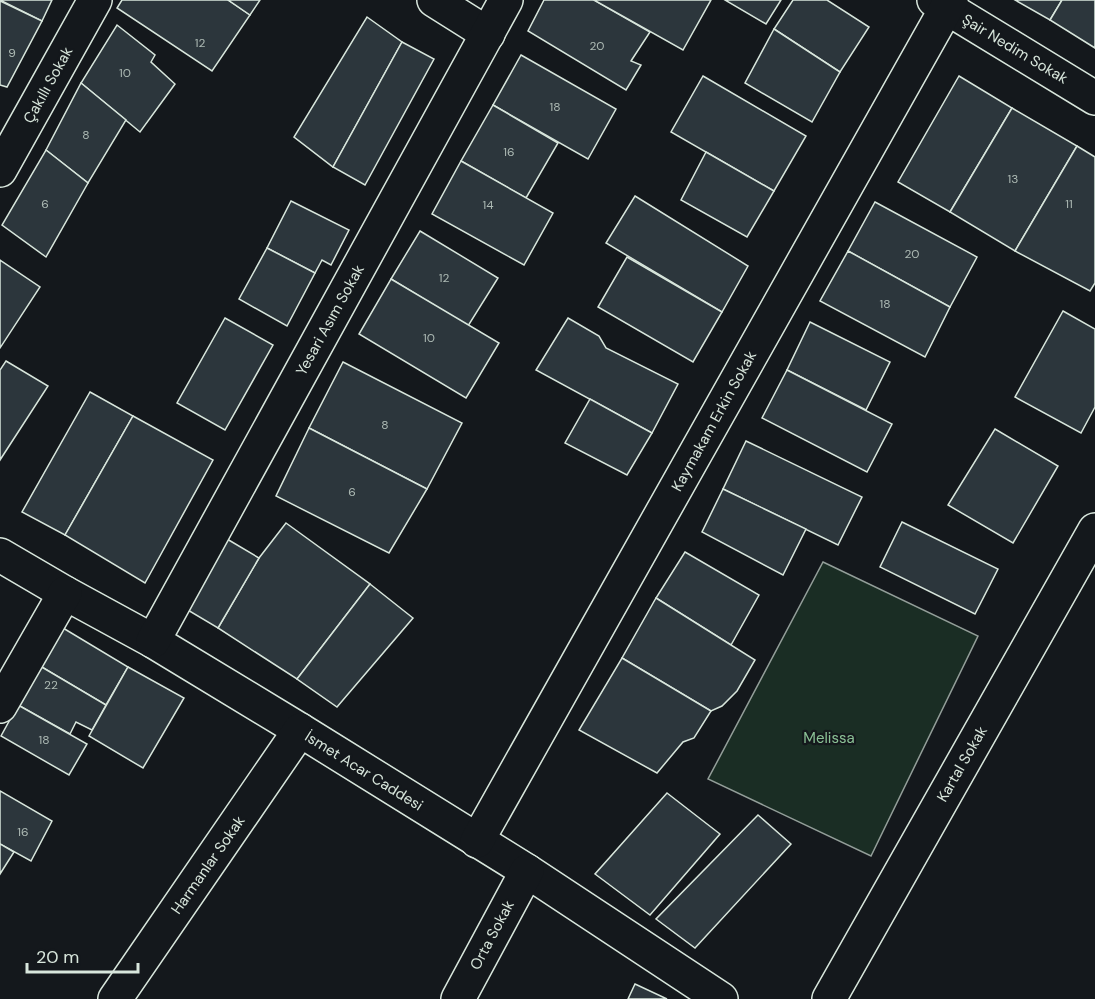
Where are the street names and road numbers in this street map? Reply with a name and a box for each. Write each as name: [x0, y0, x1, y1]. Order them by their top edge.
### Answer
street label: Şair Nedim Sokak: [958, 10, 1072, 89]
street label: Çakıllı Sokak: [19, 43, 77, 127]
street label: Yesari Asım Sokak: [291, 261, 369, 379]
street label: Kaymakam Erkin Sokak: [667, 347, 761, 495]
street label: Kartal Sokak: [932, 722, 992, 806]
street label: İsmet Acar Caddesi: [301, 727, 427, 815]
street label: Harmanlar Sokak: [167, 811, 250, 918]
street label: Orta Sokak: [465, 896, 519, 973]

